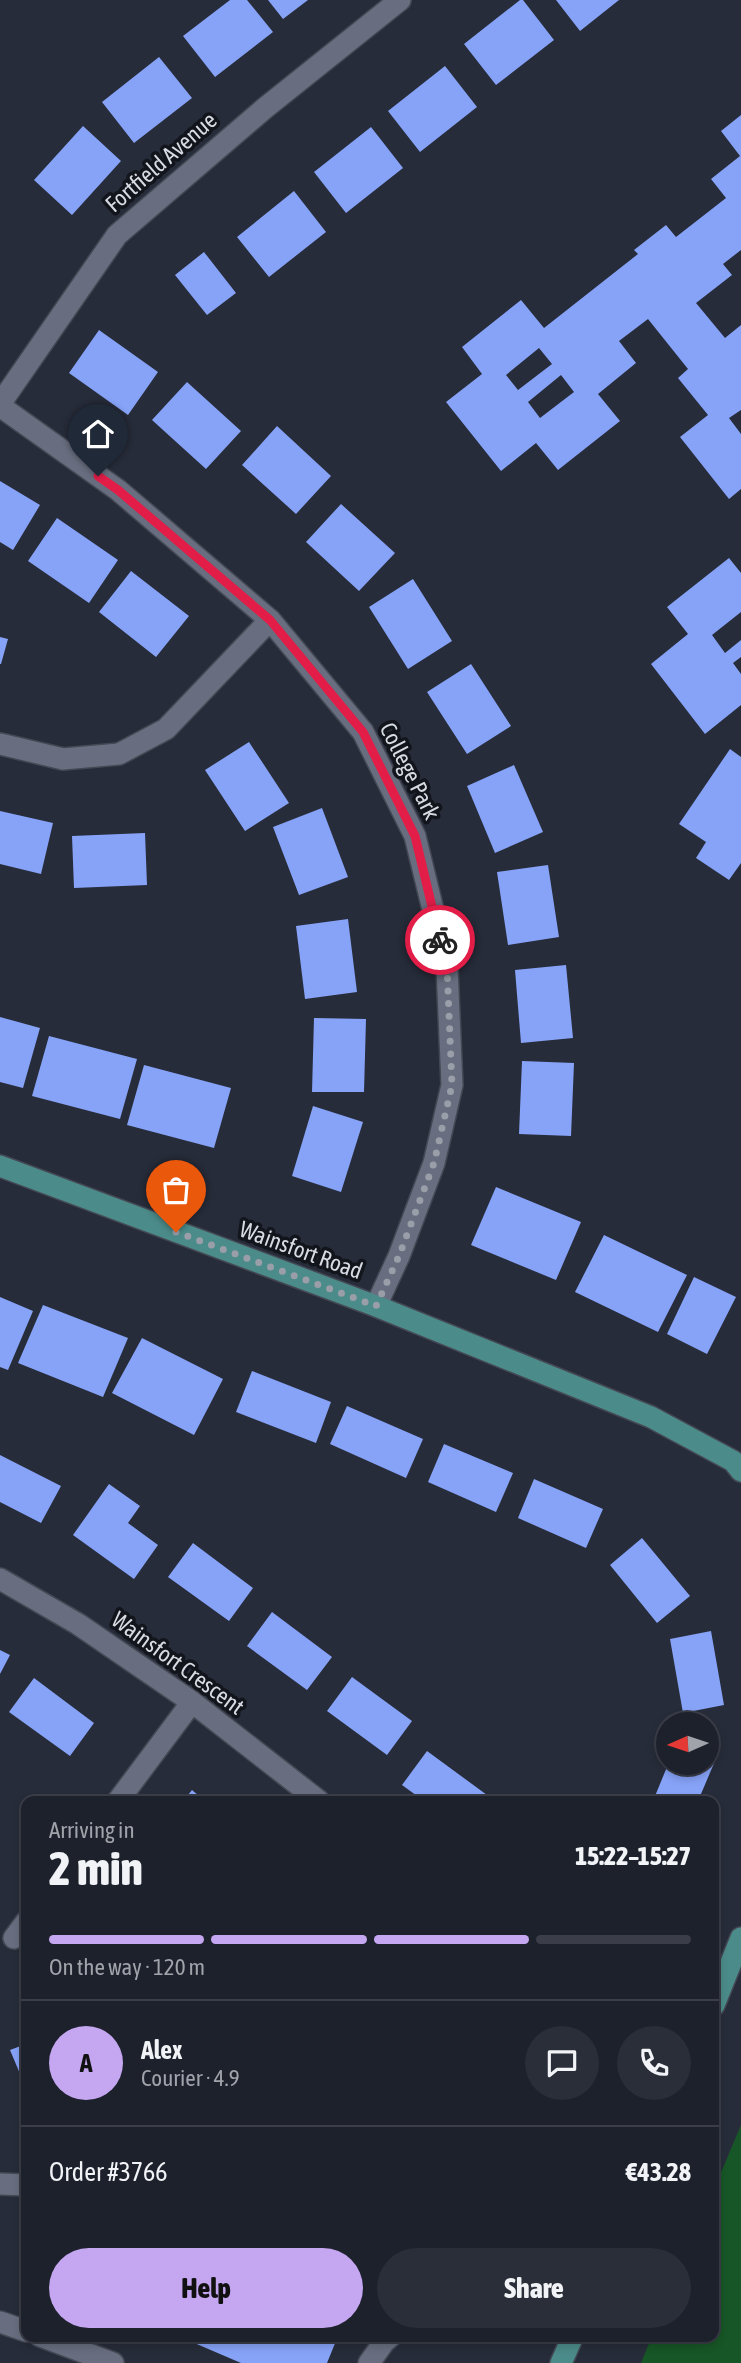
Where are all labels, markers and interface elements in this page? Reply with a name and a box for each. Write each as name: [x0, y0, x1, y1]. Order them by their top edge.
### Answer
street label: Fortfield Avenue: [100, 107, 222, 217]
pin: [68, 404, 128, 476]
icon: home: [79, 415, 117, 453]
street label: College Park: [375, 718, 445, 824]
courier: [405, 905, 475, 975]
icon: bike: [421, 921, 459, 959]
pin: [146, 1160, 206, 1232]
icon: bag: [157, 1171, 195, 1209]
street label: Wainsfort Road: [236, 1216, 366, 1284]
street label: Wainsfort Crescent: [107, 1606, 249, 1720]
north arrow: [656, 1712, 719, 1774]
map controls: [656, 1712, 719, 1775]
text: Arriving in: [49, 1817, 135, 1843]
text: 15:22–15:27: [575, 1841, 691, 1871]
text: 2 min: [49, 1842, 143, 1895]
text: On the way · 120 m: [49, 1954, 205, 1980]
button: chat: [525, 2026, 599, 2100]
button: phone: [617, 2026, 691, 2100]
text: Alex: [141, 2035, 182, 2065]
text: A: [80, 2048, 92, 2078]
text: Courier · 4.9: [141, 2065, 240, 2091]
text: Order #3766: [49, 2157, 168, 2187]
text: €43.28: [626, 2157, 691, 2187]
button: Help: [49, 2248, 363, 2328]
button: Share: [377, 2248, 691, 2328]

